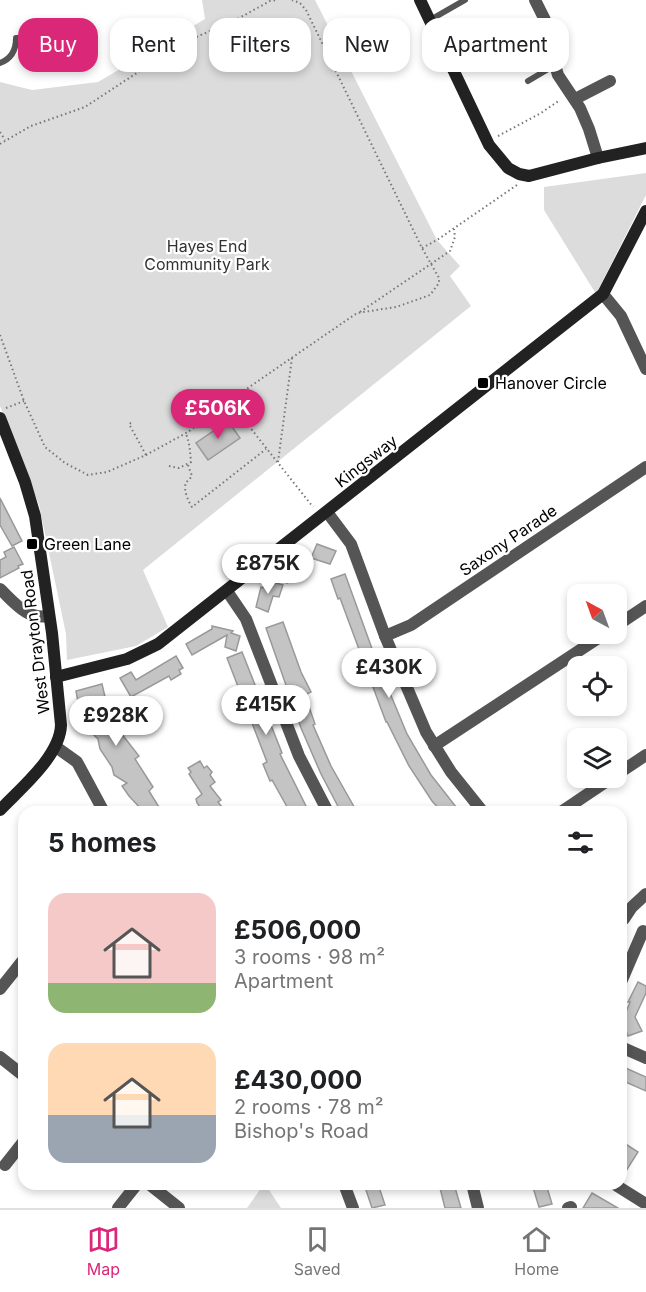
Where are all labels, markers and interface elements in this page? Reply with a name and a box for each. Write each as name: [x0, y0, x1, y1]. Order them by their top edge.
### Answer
chip: Buy: [18, 18, 98, 72]
chip: Rent: [110, 18, 197, 72]
chip: Filters: [209, 18, 311, 72]
chip: New: [323, 18, 410, 72]
chip: Apartment: [422, 18, 569, 72]
park label: Hayes End Community Park: [144, 236, 270, 274]
place label: Hanover Circle: [495, 373, 607, 393]
marker: Hanover Circle: [476, 376, 490, 390]
pin: £506K: [176, 389, 260, 440]
text: £506K: [185, 396, 251, 420]
street label: Kingsway: [331, 431, 401, 491]
street label: Saxony Parade: [455, 500, 561, 580]
place label: Green Lane: [44, 534, 131, 554]
marker: Green Lane: [25, 537, 39, 551]
pin: £875K: [226, 544, 310, 595]
text: £875K: [236, 551, 300, 575]
street label: West Drayton Road: [16, 569, 54, 715]
north arrow: [567, 584, 627, 644]
map controls: [567, 584, 627, 788]
pin: £430K: [347, 648, 431, 699]
text: £430K: [355, 655, 423, 679]
button: locate: [567, 656, 627, 716]
pin: £415K: [224, 685, 308, 736]
text: £415K: [235, 692, 297, 716]
pin: £928K: [74, 696, 158, 747]
text: £928K: [83, 703, 149, 727]
button: layers: [567, 728, 627, 788]
icon: filters: [564, 826, 597, 859]
text: 5 homes: [48, 827, 157, 858]
text: £506,000: [234, 914, 361, 945]
icon: home: [96, 917, 168, 989]
text: 3 rooms · 98 m²: [234, 945, 385, 969]
text: Apartment: [234, 969, 333, 993]
text: £430,000: [234, 1064, 362, 1095]
icon: home: [96, 1067, 168, 1139]
text: 2 rooms · 78 m²: [234, 1095, 383, 1119]
text: Bishop's Road: [234, 1119, 369, 1143]
tab: Map: [87, 1223, 120, 1279]
tab: Saved: [294, 1223, 341, 1279]
tab: Home: [514, 1223, 559, 1279]

